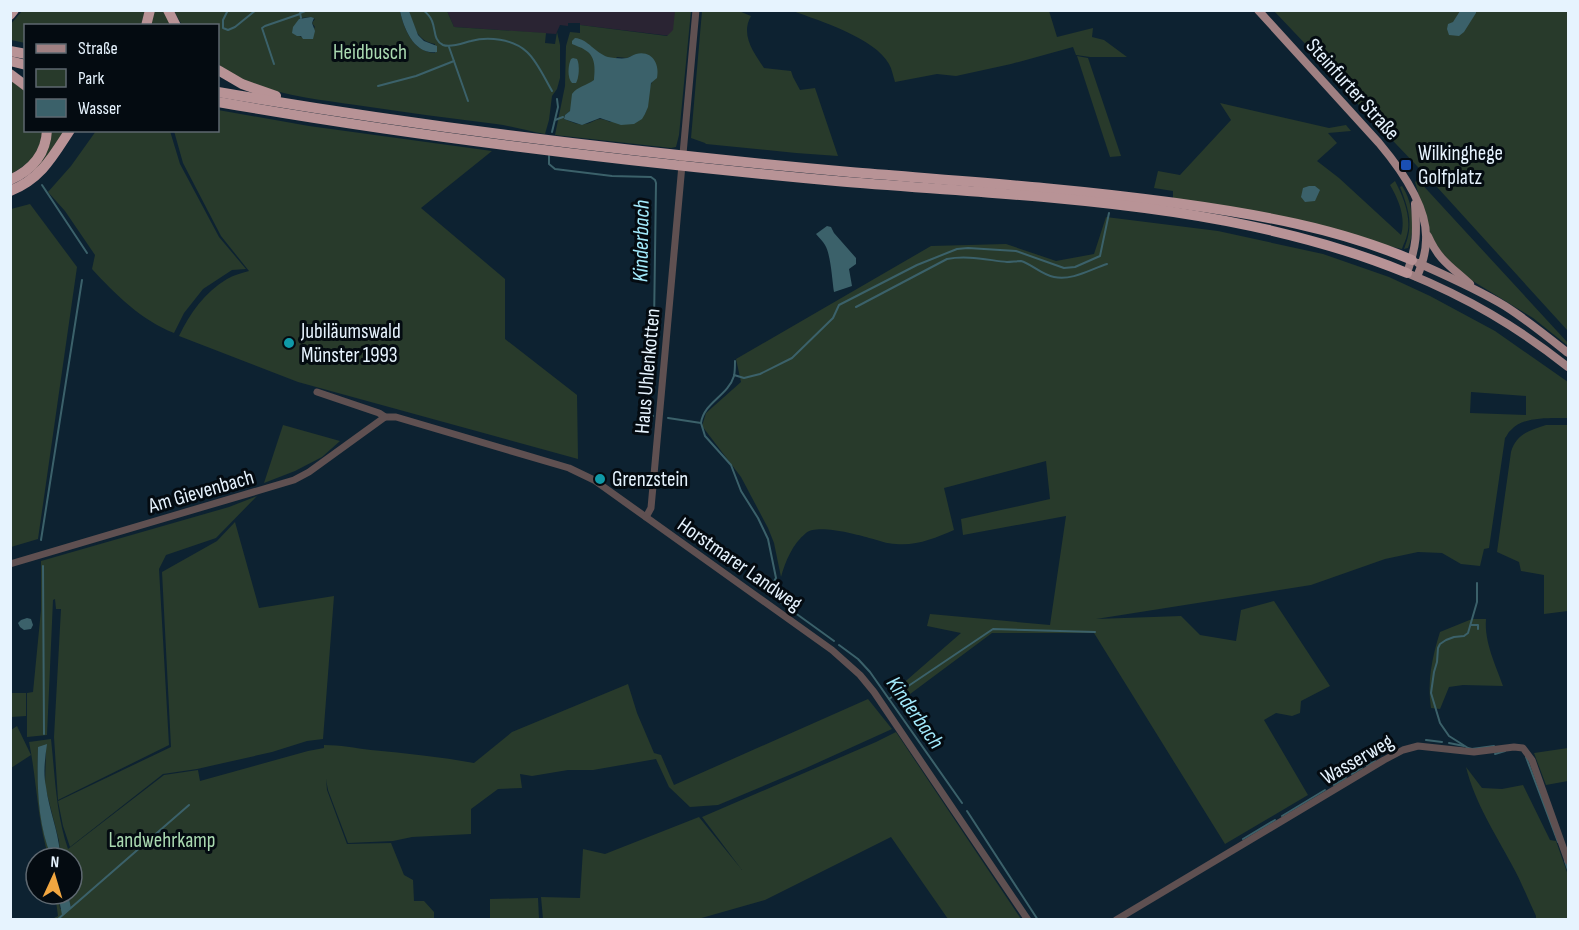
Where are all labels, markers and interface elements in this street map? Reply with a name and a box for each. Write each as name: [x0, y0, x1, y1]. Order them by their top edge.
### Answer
legend: [24, 24, 219, 132]
street label: Steinfurter Straße: [1300, 33, 1405, 145]
text: Straße: [78, 38, 118, 59]
park label: Heidbusch: [333, 40, 407, 65]
text: Park: [78, 68, 104, 89]
text: Wasser: [78, 98, 121, 119]
place label: Wilkinghege Golfplatz: [1418, 141, 1503, 190]
marker: Wilkinghege Golfplatz: [1399, 158, 1413, 172]
water label: Kinderbach: [627, 200, 656, 282]
street label: Haus Uhlenkotten: [630, 307, 665, 435]
place label: Jubiläumswald Münster 1993: [300, 319, 401, 368]
marker: Jubiläumswald Münster 1993: [282, 336, 296, 350]
street label: Am Gievenbach: [145, 465, 257, 519]
place label: Grenzstein: [612, 467, 688, 492]
marker: Grenzstein: [593, 472, 607, 486]
street label: Horstmarer Landweg: [673, 512, 807, 617]
water label: Kinderbach: [880, 671, 949, 754]
street label: Wasserweg: [1317, 729, 1398, 790]
park label: Landwehrkamp: [108, 828, 216, 853]
north arrow: [24, 846, 84, 906]
text: N: [50, 853, 60, 872]

